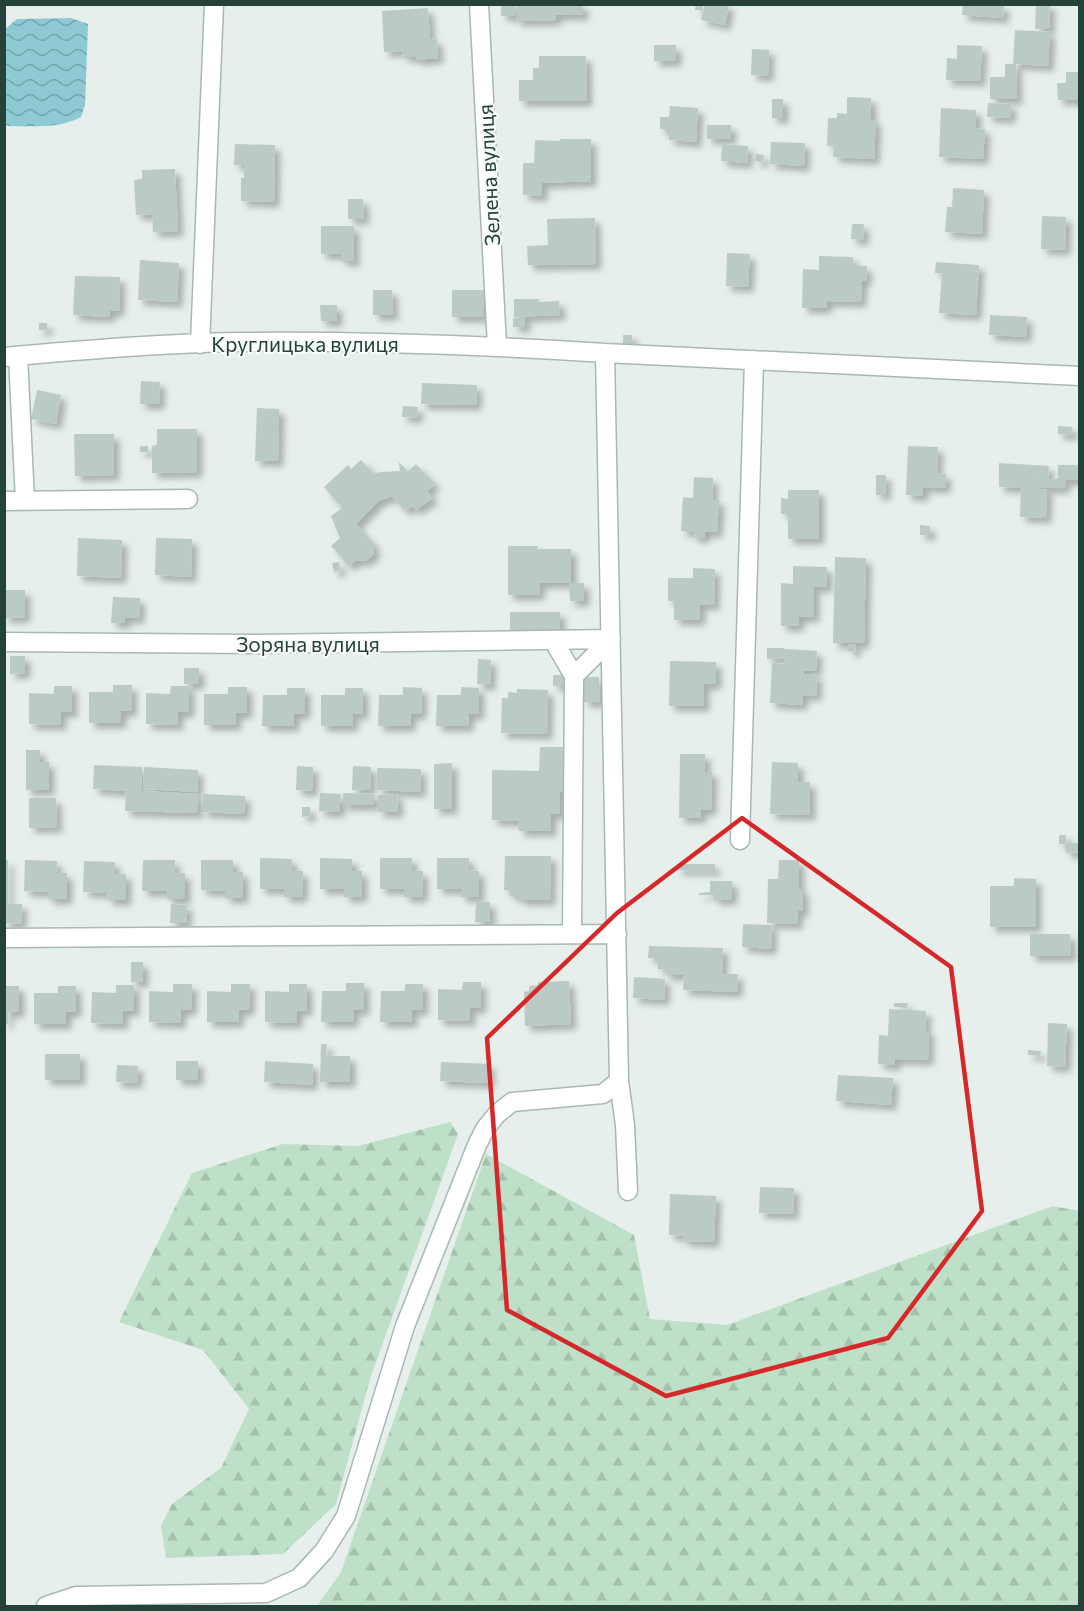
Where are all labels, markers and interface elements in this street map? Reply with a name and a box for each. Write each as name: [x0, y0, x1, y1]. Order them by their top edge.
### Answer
street label: Зелена вулиця: [472, 104, 504, 246]
street label: Круглицька вулиця: [211, 331, 399, 356]
street label: Зоряна вулиця: [236, 631, 380, 656]

